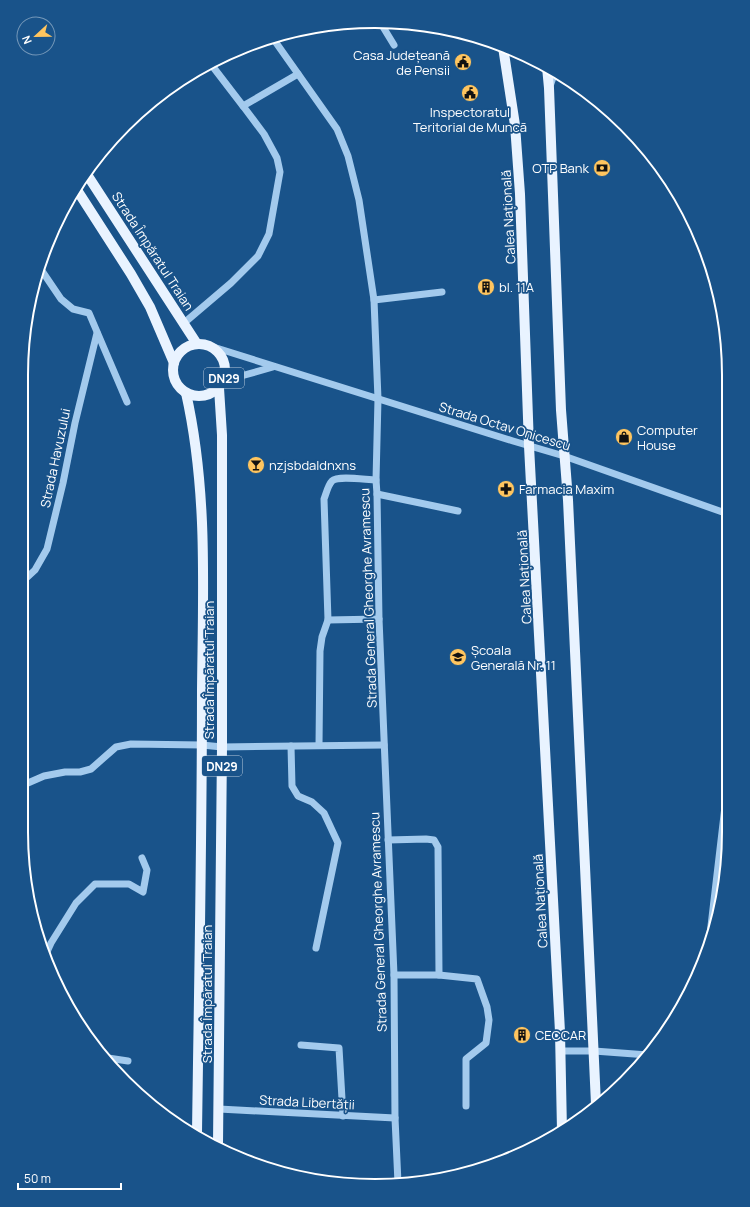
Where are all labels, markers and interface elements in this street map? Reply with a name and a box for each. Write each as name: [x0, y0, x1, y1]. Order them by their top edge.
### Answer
north arrow: [16, 16, 56, 56]
text: N: [18, 33, 35, 46]
place label: Casa Județeană de Pensii: [353, 46, 450, 79]
public building icon: Casa Județeană de Pensii: [453, 52, 473, 72]
public building icon: Inspectoratul Teritorial de Muncã: [460, 83, 480, 103]
place label: Inspectoratul Teritorial de Muncã: [413, 103, 527, 136]
bank icon: OTP Bank: [592, 158, 612, 178]
place label: OTP Bank: [532, 159, 590, 177]
street label: Calea Națională: [497, 170, 519, 264]
street label: Strada Împăratul Traian: [108, 188, 198, 314]
building icon: bl. 11A: [476, 277, 496, 297]
place label: bl. 11A: [499, 278, 534, 296]
road number: DN29: [204, 368, 244, 388]
street label: Strada Octav Onicescu: [437, 397, 573, 455]
street label: Strada Havuzului: [36, 407, 74, 509]
place label: Computer House: [637, 421, 698, 454]
shop icon: Computer House: [614, 427, 634, 447]
bar icon: nzjsbdaldnxns: [246, 455, 266, 475]
place label: nzjsbdaldnxns: [269, 456, 356, 474]
pharmacy icon: Farmacia Maxim: [496, 479, 516, 499]
place label: Farmacia Maxim: [519, 480, 614, 498]
street label: Strada General Gheorghe Avramescu: [355, 488, 381, 708]
street label: Calea Națională: [513, 530, 535, 624]
street label: Strada Împăratul Traian: [200, 601, 218, 739]
place label: Școala Generală Nr. 11: [471, 641, 556, 674]
school or university icon: Școala Generală Nr. 11: [448, 647, 468, 667]
road number: DN29: [202, 756, 242, 776]
street label: Strada General Gheorghe Avramescu: [365, 812, 391, 1032]
street label: Calea Națională: [529, 854, 551, 948]
street label: Strada Împăratul Traian: [198, 925, 216, 1063]
building icon: CECCAR: [512, 1025, 532, 1045]
place label: CECCAR: [535, 1026, 586, 1044]
street label: Strada Libertății: [259, 1091, 355, 1113]
scale bar: [18, 1165, 121, 1191]
text: 50 m: [24, 1170, 51, 1187]

